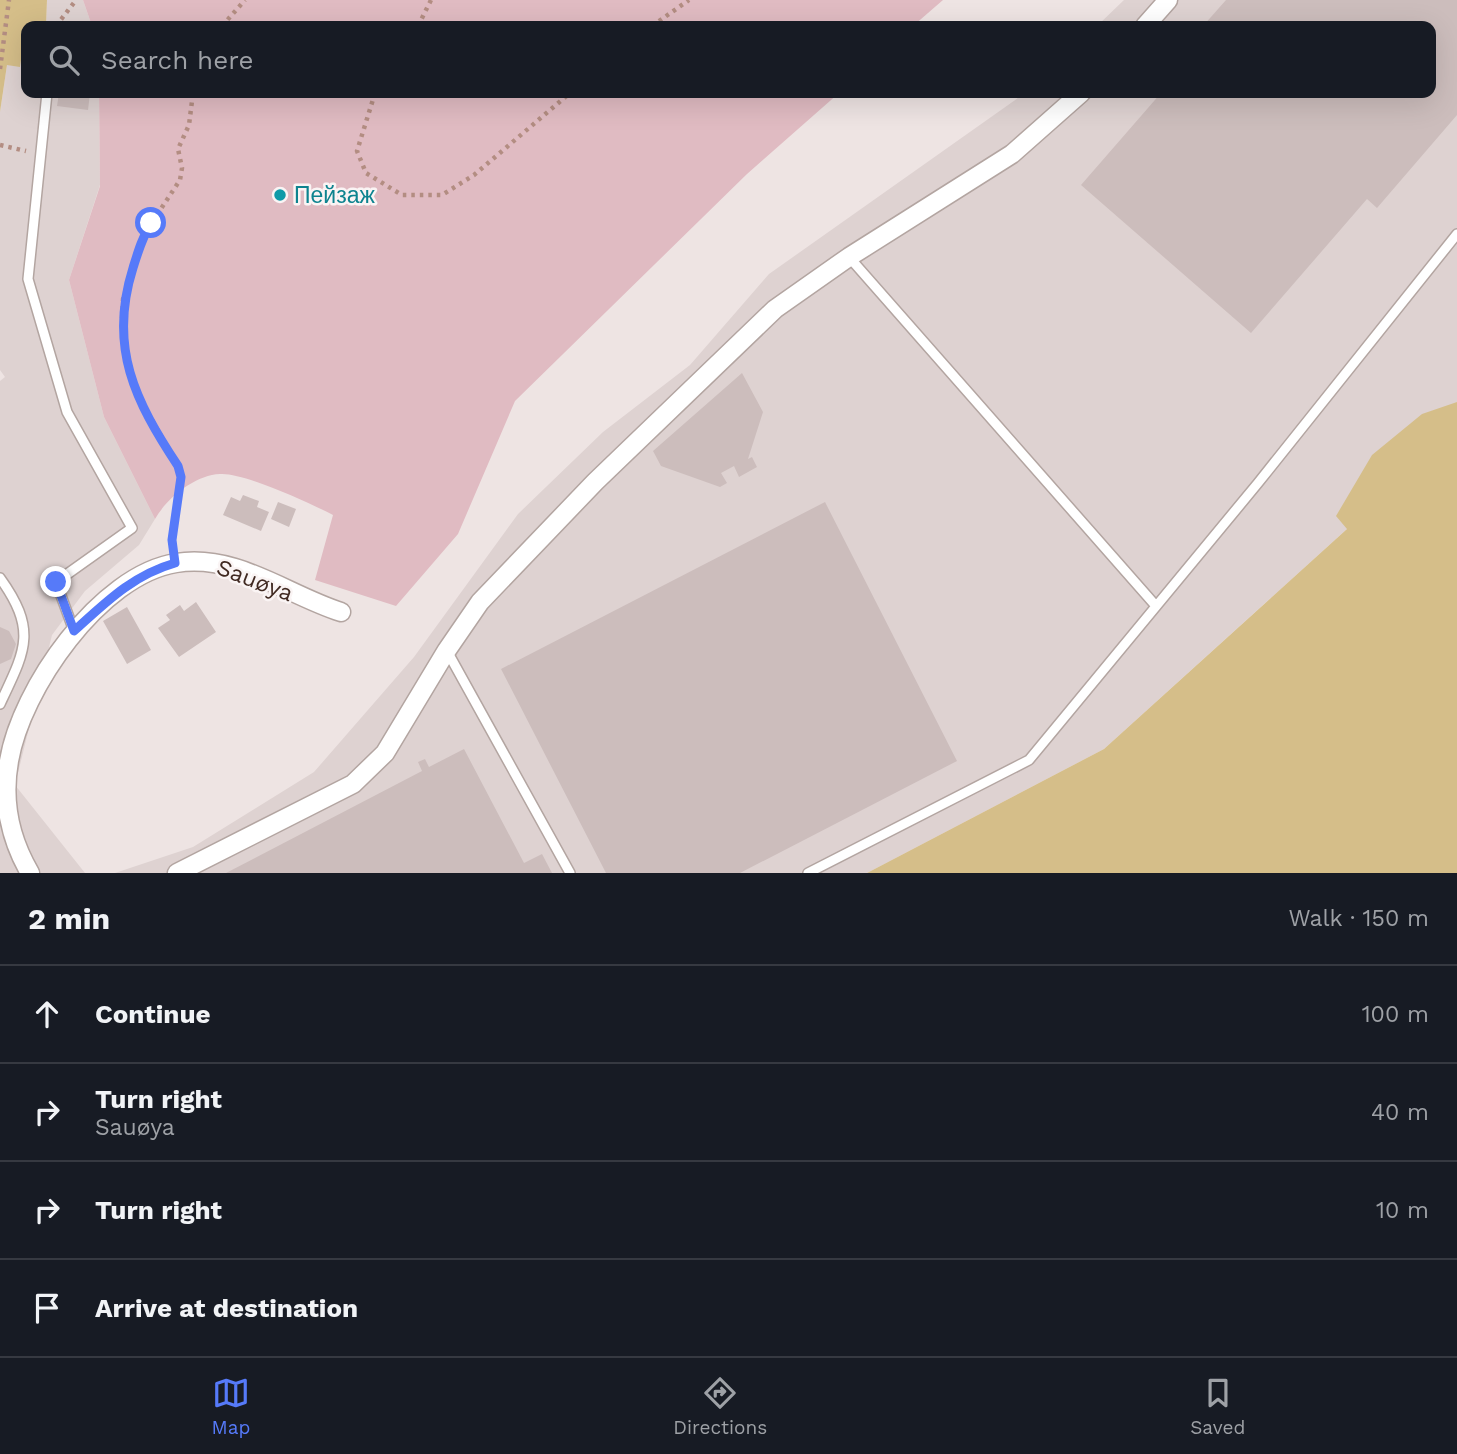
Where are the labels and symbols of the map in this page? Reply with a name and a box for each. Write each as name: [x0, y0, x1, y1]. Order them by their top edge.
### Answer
place label: Пейзаж: [294, 182, 376, 209]
marker: Пейзаж: [272, 187, 288, 203]
route start: [135, 207, 166, 238]
street label: Sauøya: [213, 554, 297, 607]
route end: [40, 566, 71, 597]

